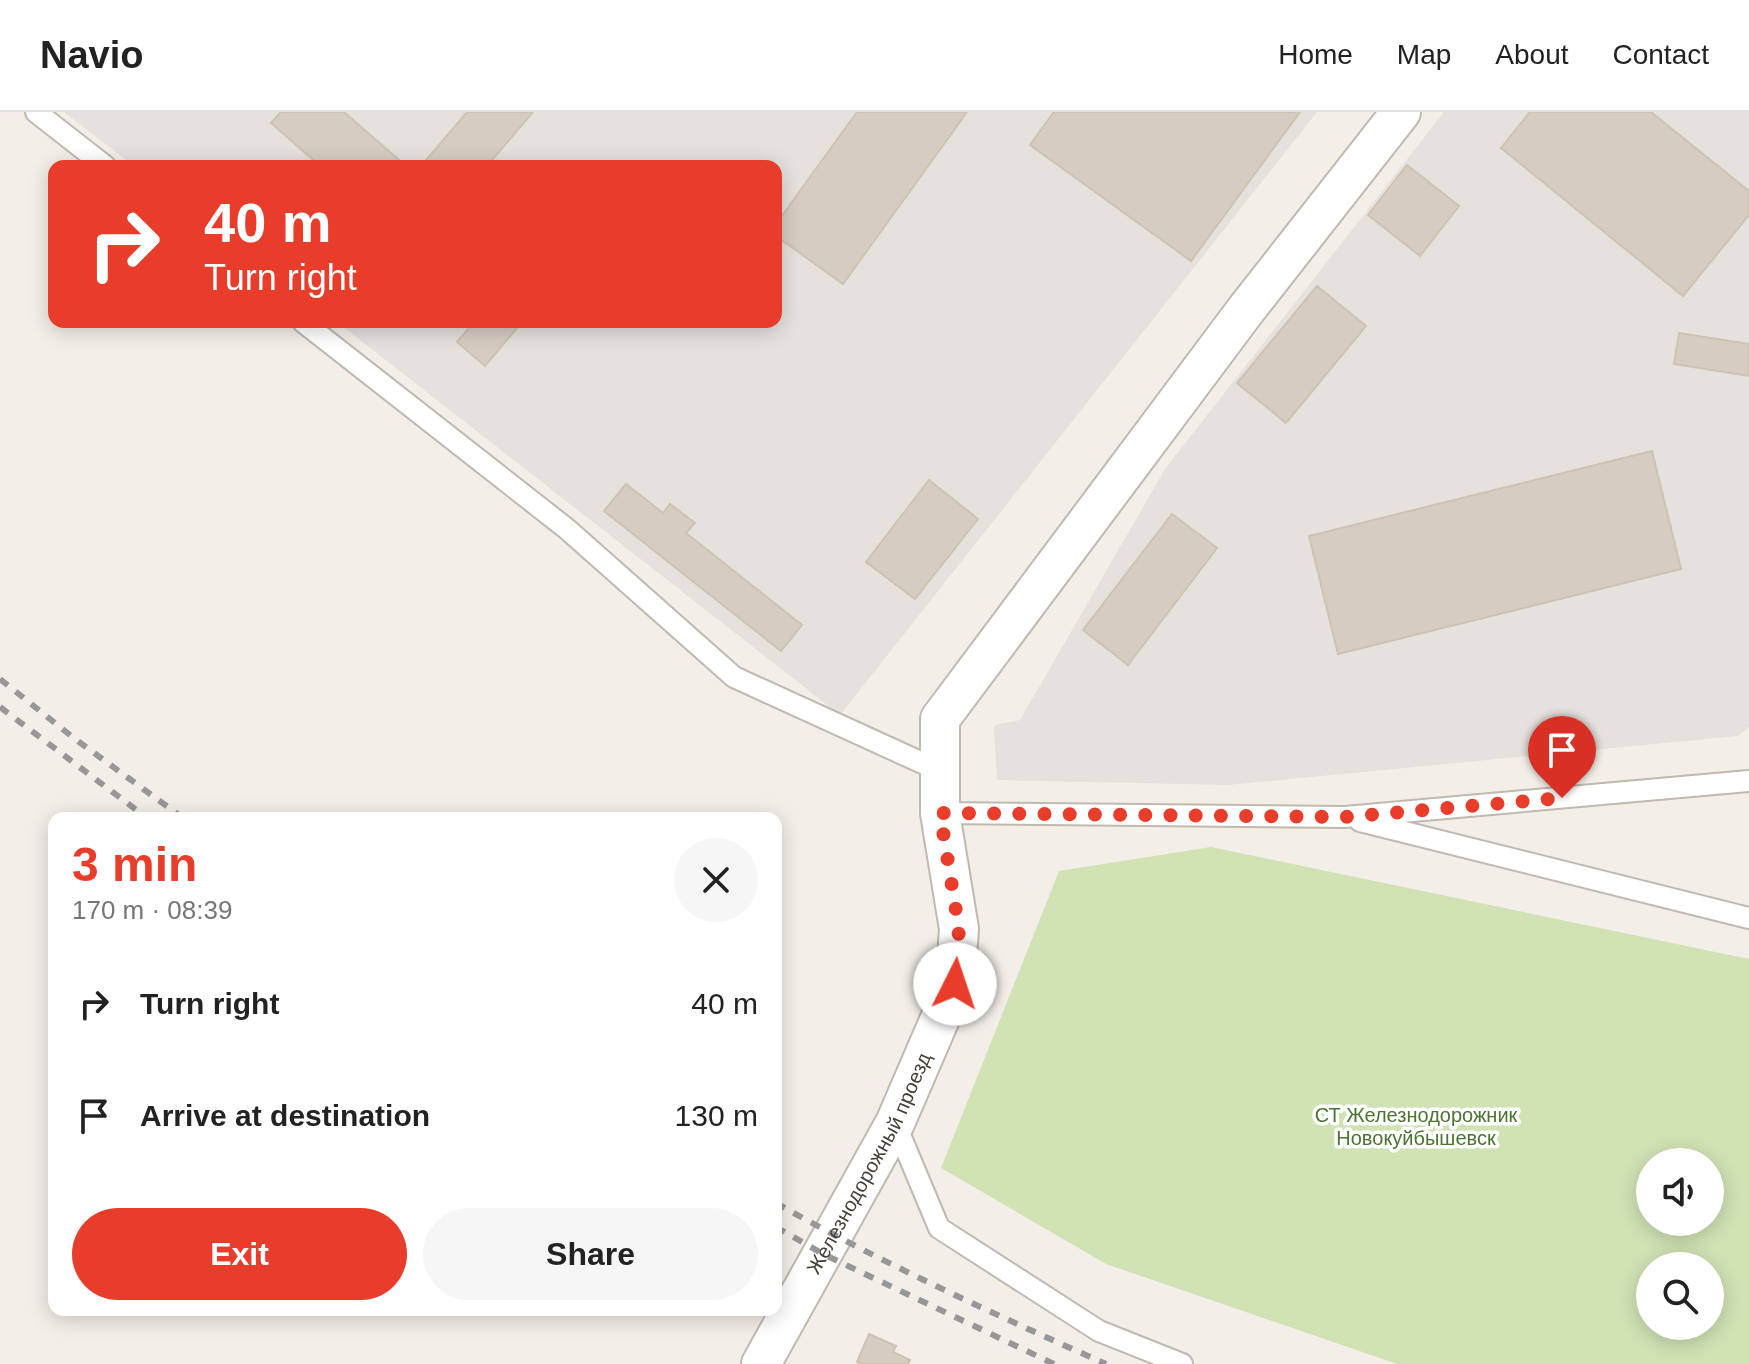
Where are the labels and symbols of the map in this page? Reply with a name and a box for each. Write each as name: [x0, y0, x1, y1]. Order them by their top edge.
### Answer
pin: [1528, 716, 1596, 798]
position arrow: [913, 942, 997, 1026]
street label: Железнодорожный проезд: [802, 1049, 935, 1278]
park label: СТ Железнодорожник Новокуйбышевск: [1315, 1104, 1518, 1149]

